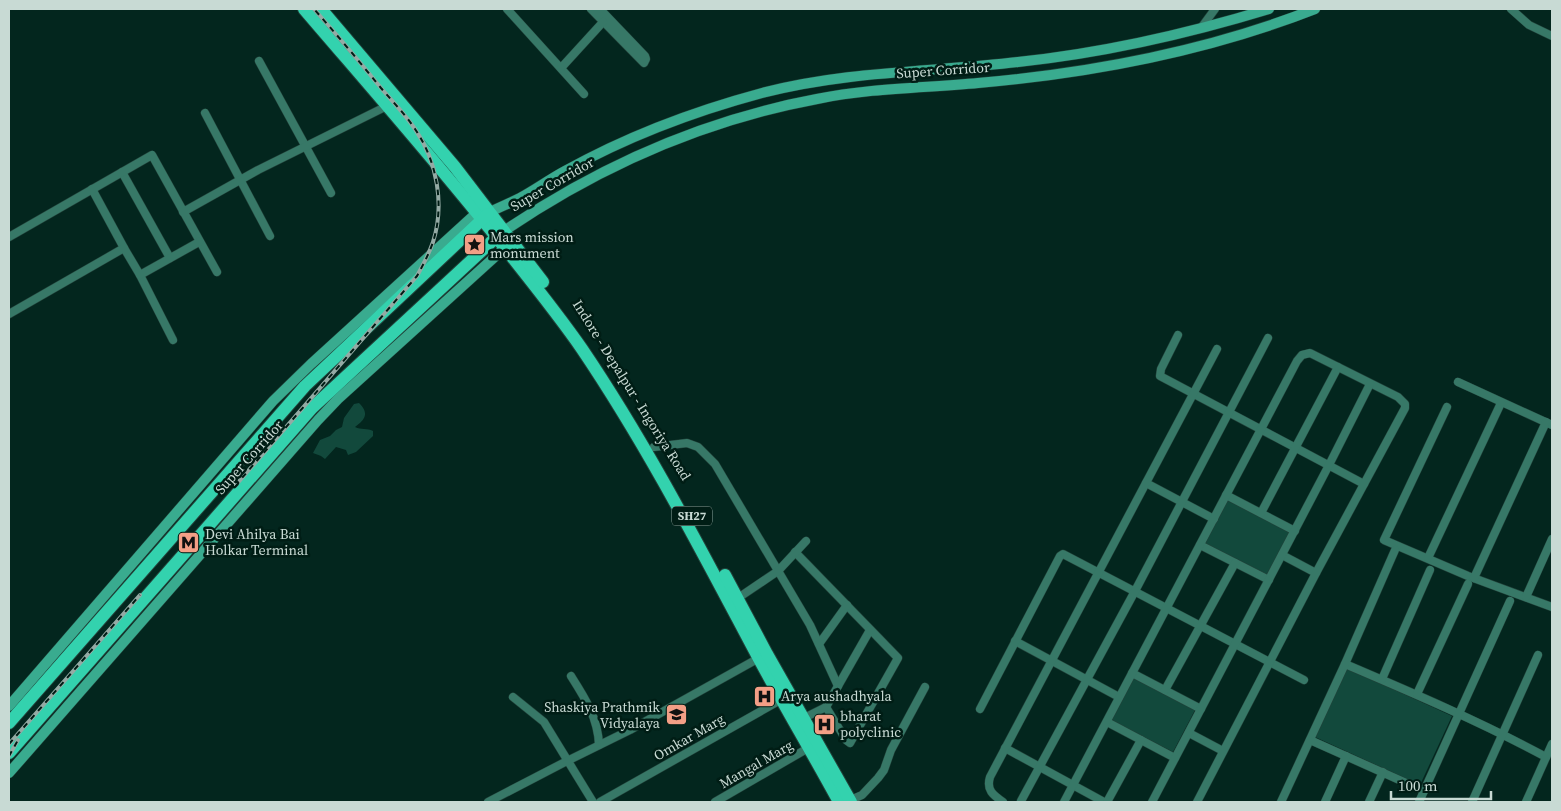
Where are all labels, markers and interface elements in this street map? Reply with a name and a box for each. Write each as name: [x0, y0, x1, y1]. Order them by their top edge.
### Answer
street label: Super Corridor: [896, 57, 990, 83]
street label: Super Corridor: [506, 152, 598, 216]
place label: Mars mission monument: [490, 227, 574, 263]
place icon: Mars mission monument: [462, 233, 486, 257]
street label: Indore - Depalpur - Ingoriya Road: [568, 296, 696, 484]
street label: Super Corridor: [210, 415, 288, 498]
road number: SH27: [672, 506, 712, 526]
place label: Devi Ahilya Bai Holkar Terminal: [205, 524, 308, 560]
metro station icon: Devi Ahilya Bai Holkar Terminal: [177, 530, 201, 554]
hospital icon: Arya aushadhyala: [753, 684, 777, 708]
place label: Arya aushadhyala: [781, 686, 892, 706]
place label: Shaskiya Prathmik Vidyalaya: [544, 697, 661, 733]
school or university icon: Shaskiya Prathmik Vidyalaya: [664, 703, 688, 727]
place label: bharat polyclinic: [840, 706, 901, 742]
street label: Omkar Marg: [650, 709, 728, 765]
hospital icon: bharat polyclinic: [812, 712, 836, 736]
street label: Mangal Marg: [716, 735, 796, 793]
scale bar: [1391, 768, 1491, 800]
text: 100 m: [1398, 775, 1438, 796]

